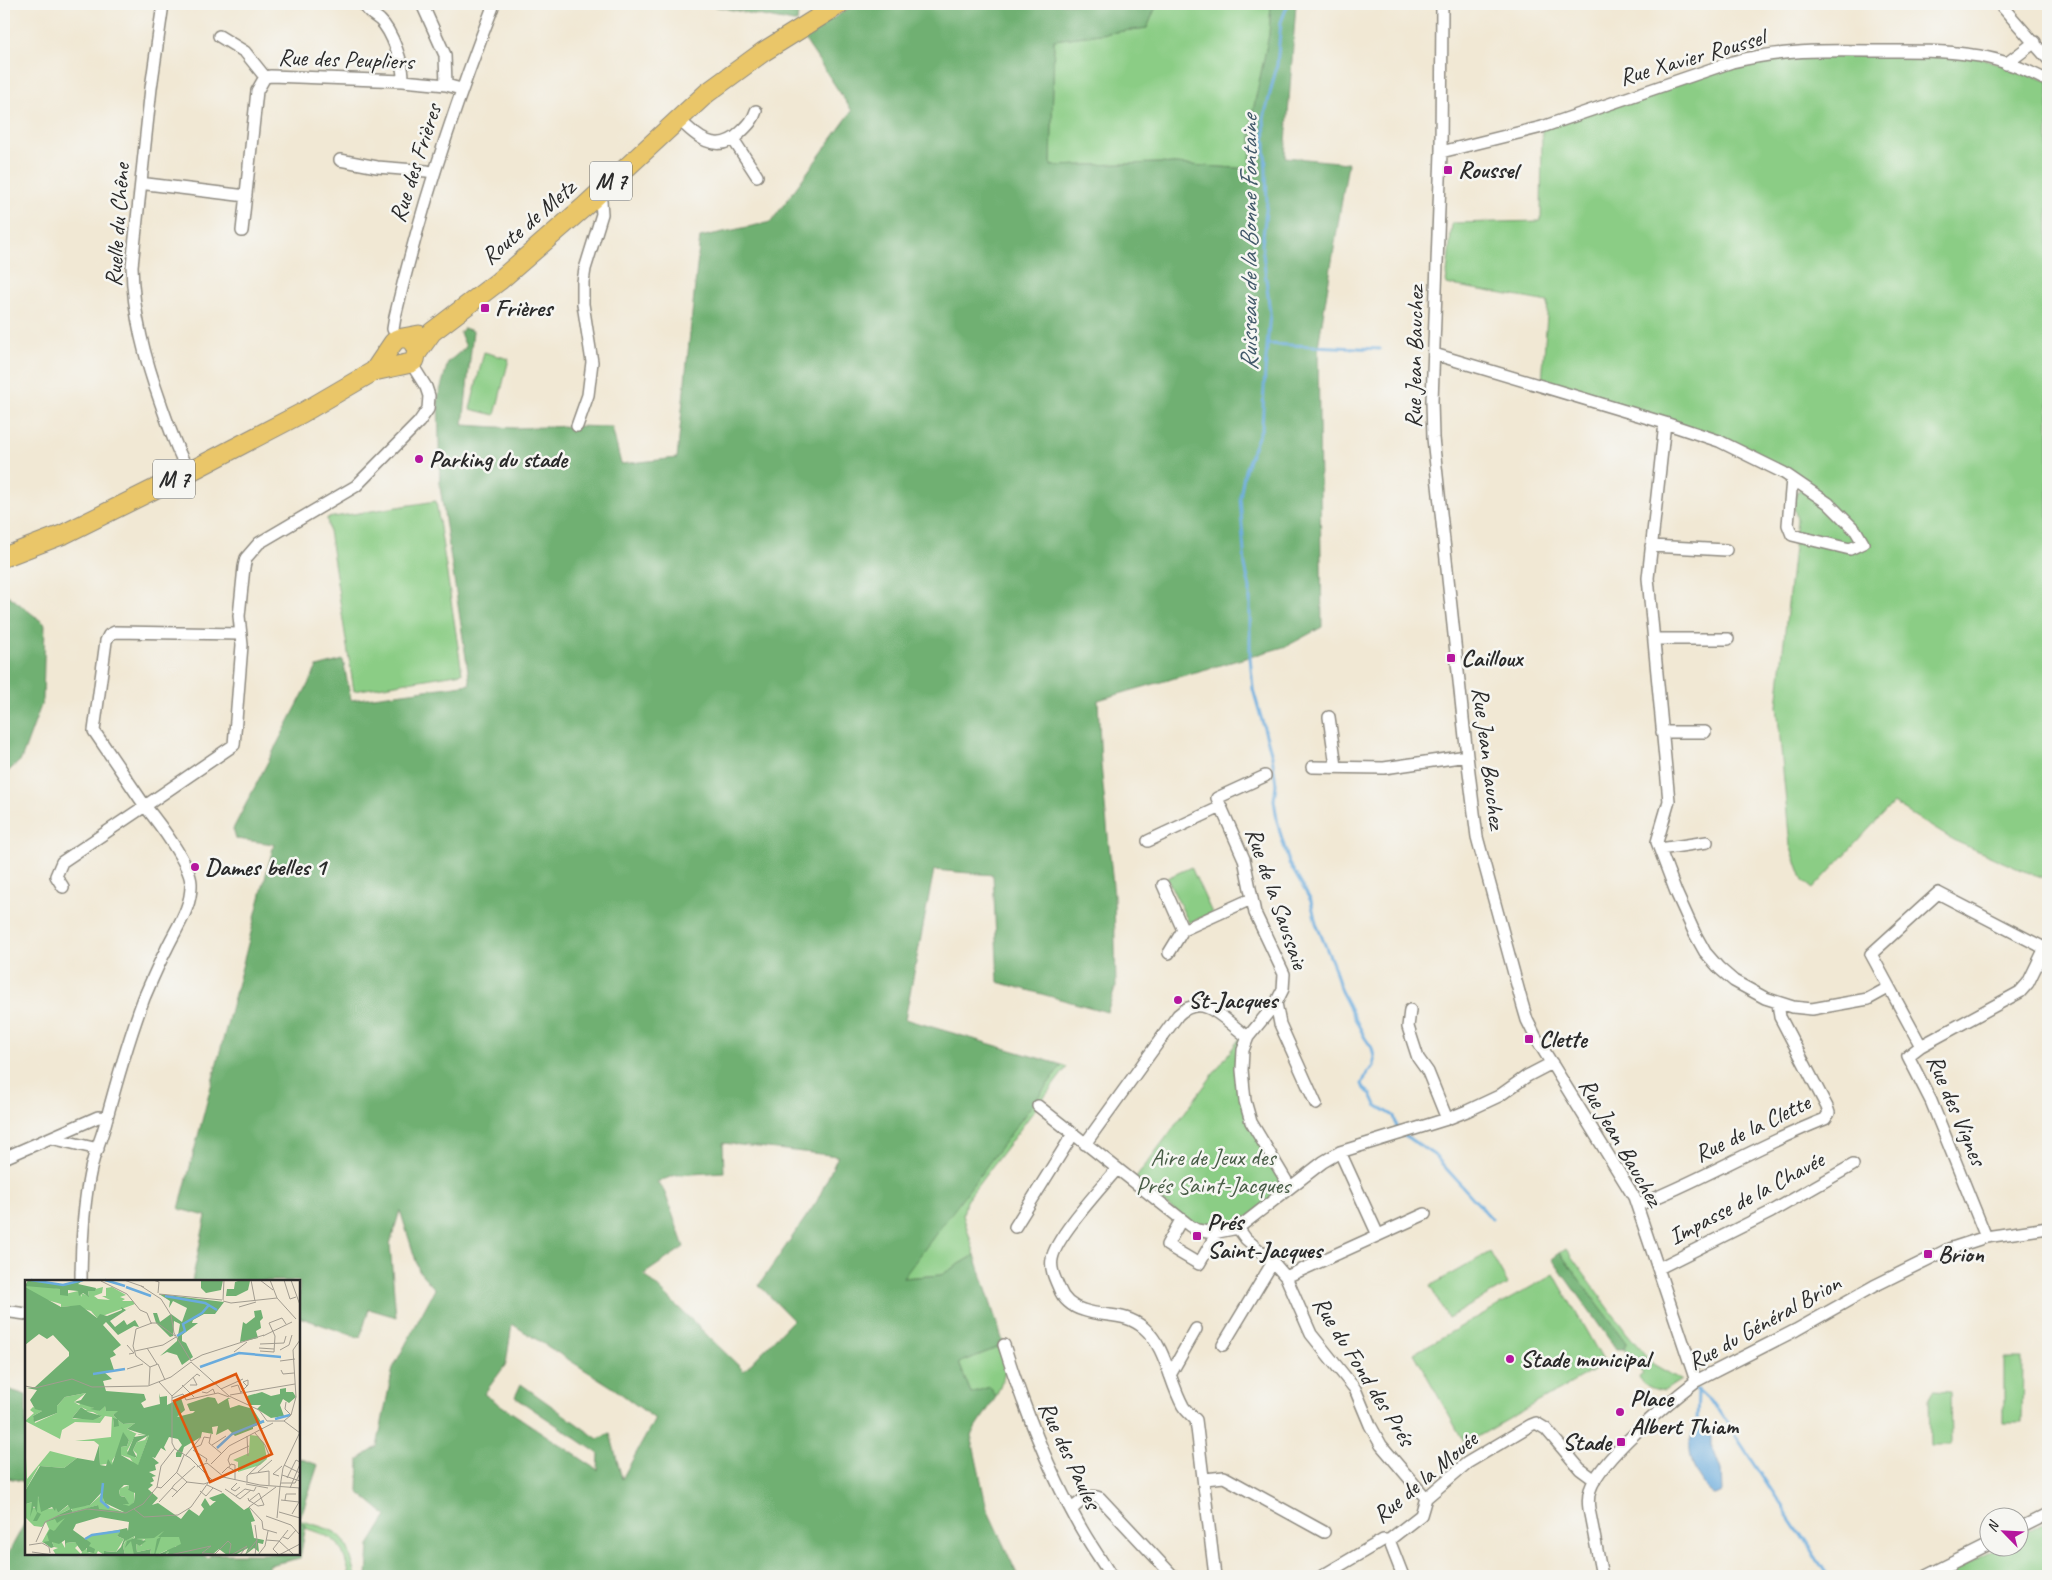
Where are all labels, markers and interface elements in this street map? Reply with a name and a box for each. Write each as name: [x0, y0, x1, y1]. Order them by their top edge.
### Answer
street label: Rue Xavier Roussel: [1616, 21, 1772, 92]
street label: Rue des Peupliers: [278, 42, 416, 76]
street label: Rue des Frières: [382, 98, 449, 226]
water label: Ruisseau de la Bonne Fontaine: [1233, 111, 1265, 371]
place label: Roussel: [1458, 155, 1522, 185]
street label: Ruelle du Chêne: [98, 160, 136, 288]
road number: M 7: [590, 162, 632, 200]
marker: Roussel: [1442, 164, 1454, 176]
street label: Route de Metz: [475, 171, 583, 271]
street label: Rue Jean Bauchez: [1398, 283, 1430, 428]
place label: Frières: [495, 293, 555, 323]
marker: Frières: [479, 302, 491, 314]
place label: Parking du stade: [429, 444, 569, 474]
marker: Parking du stade: [413, 453, 425, 465]
road number: M 7: [153, 459, 195, 498]
place label: Cailloux: [1461, 643, 1525, 673]
marker: Cailloux: [1445, 652, 1457, 664]
street label: Rue Jean Bauchez: [1465, 686, 1513, 833]
street label: Rue de la Saussaie: [1239, 823, 1316, 975]
place label: Dames belles 1: [205, 852, 329, 882]
marker: Dames belles 1: [189, 861, 201, 873]
place label: St-Jacques: [1188, 985, 1280, 1015]
marker: St-Jacques: [1172, 994, 1184, 1006]
place label: Clette: [1539, 1024, 1589, 1054]
marker: Clette: [1523, 1033, 1535, 1045]
street label: Rue des Vignes: [1920, 1050, 1994, 1172]
street label: Rue Jean Bauchez: [1572, 1073, 1671, 1213]
street label: Rue de la Clette: [1689, 1086, 1817, 1169]
park label: Aire de Jeux des Prés Saint-Jacques: [1136, 1142, 1292, 1200]
street label: Impasse de la Chavée: [1663, 1143, 1831, 1252]
place label: Prés Saint-Jacques: [1207, 1207, 1325, 1265]
marker: Prés Saint-Jacques: [1191, 1230, 1203, 1242]
place label: Brion: [1938, 1239, 1985, 1269]
marker: Brion: [1922, 1248, 1934, 1260]
street label: Rue du Général Brion: [1682, 1267, 1847, 1376]
inset map: [25, 1280, 300, 1555]
street label: Rue du Fond des Prés: [1306, 1291, 1423, 1454]
place label: Stade municipal: [1520, 1344, 1654, 1374]
marker: Stade municipal: [1504, 1353, 1516, 1365]
place label: Place Albert Thiam: [1630, 1383, 1739, 1441]
street label: Rue des Paules: [1032, 1396, 1109, 1516]
marker: Place Albert Thiam: [1614, 1406, 1626, 1418]
street label: Rue de la Mouée: [1366, 1423, 1485, 1530]
place label: Stade: [1562, 1427, 1613, 1457]
marker: Stade: [1615, 1436, 1627, 1448]
north arrow: [1980, 1508, 2030, 1558]
text: N: [1983, 1517, 2003, 1534]

